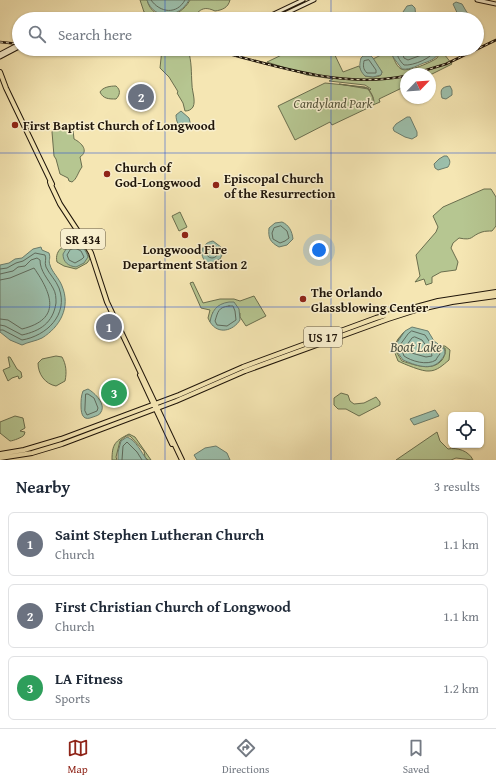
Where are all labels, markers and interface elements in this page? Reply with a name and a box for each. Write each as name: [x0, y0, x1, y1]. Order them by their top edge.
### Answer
search box: [12, 12, 484, 56]
icon: search: [26, 23, 48, 45]
text: Search here: [58, 24, 132, 45]
north arrow: [400, 68, 436, 104]
pin: 2: [128, 82, 154, 112]
park label: Candyland Park: [294, 94, 373, 113]
place label: First Baptist Church of Longwood: [23, 116, 216, 135]
marker: First Baptist Church of Longwood: [10, 120, 20, 130]
place label: Church of God-Longwood: [115, 158, 201, 192]
marker: Church of God-Longwood: [102, 169, 112, 179]
place label: Episcopal Church of the Resurrection: [224, 169, 336, 203]
marker: Episcopal Church of the Resurrection: [211, 180, 221, 190]
road number: SR 434: [61, 229, 105, 249]
marker: Longwood Fire Department Station 2: [180, 230, 190, 240]
place label: Longwood Fire Department Station 2: [123, 240, 247, 274]
your location: [309, 240, 329, 260]
place label: The Orlando Glassblowing Center: [311, 283, 428, 317]
marker: The Orlando Glassblowing Center: [298, 294, 308, 304]
pin: 1: [96, 312, 122, 342]
road number: US 17: [304, 327, 342, 347]
water label: Boat Lake: [389, 337, 442, 357]
pin: 3: [101, 378, 127, 408]
map controls: [448, 412, 484, 448]
button: locate: [448, 412, 484, 448]
text: Nearby: [16, 474, 70, 499]
text: 3 results: [434, 477, 480, 496]
text: Saint Stephen Lutheran Church: [55, 524, 264, 545]
text: 1: [27, 535, 33, 554]
text: 1.1 km: [443, 535, 479, 554]
text: Church: [55, 545, 94, 564]
text: First Christian Church of Longwood: [55, 596, 291, 617]
text: 2: [27, 607, 33, 626]
text: 1.1 km: [443, 607, 479, 626]
text: Church: [55, 617, 94, 636]
text: LA Fitness: [55, 668, 123, 689]
text: 3: [27, 679, 33, 698]
text: 1.2 km: [443, 679, 479, 698]
text: Sports: [55, 689, 90, 708]
tab: Map: [67, 737, 89, 777]
tab: Directions: [222, 737, 269, 777]
tab: Saved: [403, 737, 429, 777]

